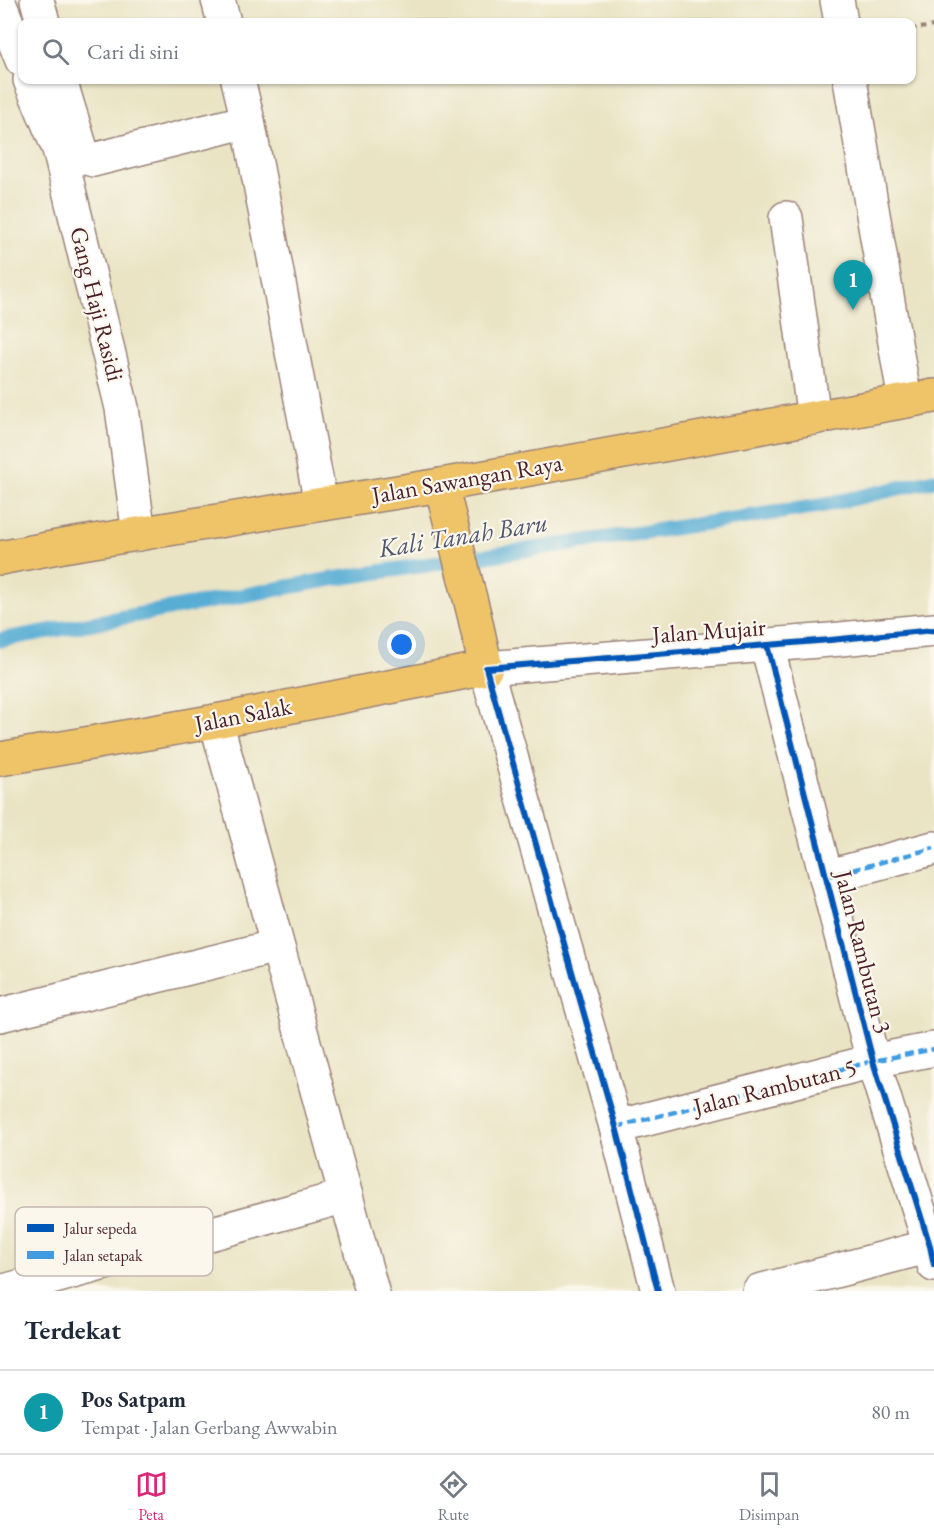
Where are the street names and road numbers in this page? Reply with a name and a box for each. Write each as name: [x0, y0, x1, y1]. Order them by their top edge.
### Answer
street label: Gang Haji Rasidi: [63, 223, 132, 384]
street label: Jalan Sawangan Raya: [367, 446, 565, 511]
street label: Jalan Mujair: [649, 611, 767, 650]
street label: Jalan Salak: [190, 690, 295, 739]
street label: Jalan Rambutan 3: [828, 865, 899, 1037]
street label: Jalan Rambutan 5: [688, 1051, 860, 1122]

